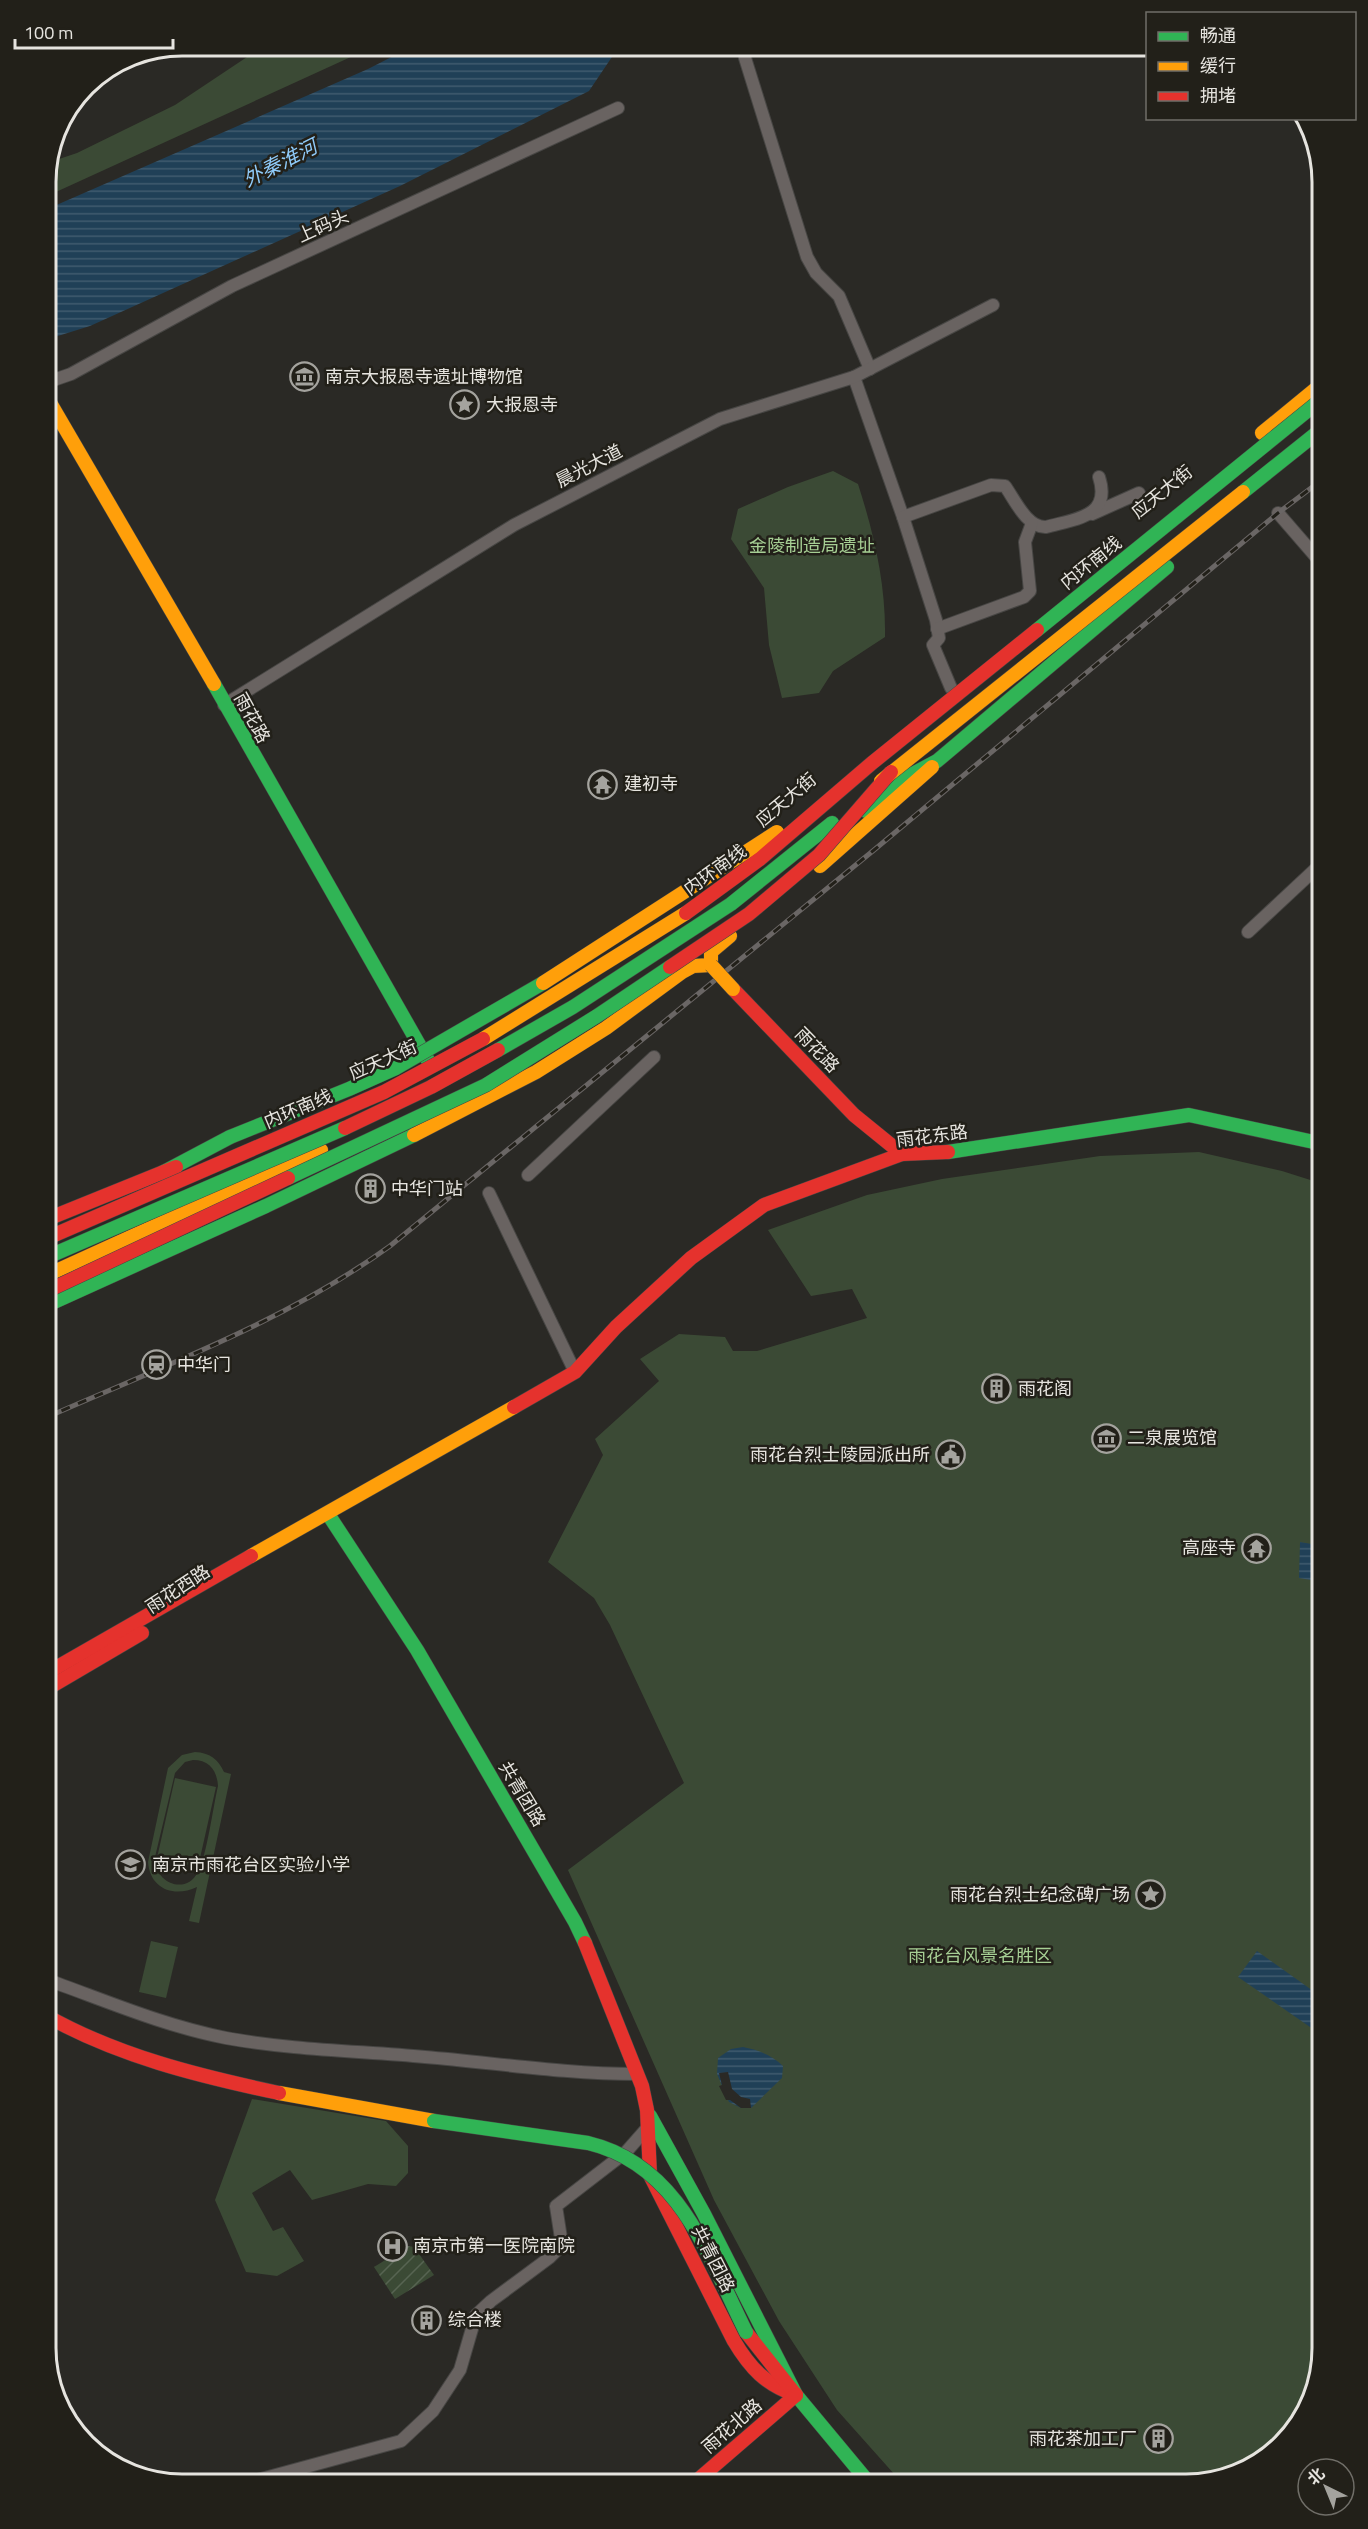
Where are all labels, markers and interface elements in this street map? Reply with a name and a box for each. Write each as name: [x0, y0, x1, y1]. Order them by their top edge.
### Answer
scale bar: [15, 12, 172, 50]
legend: [1146, 12, 1356, 120]
text: 100 m: [24, 19, 73, 46]
text: 畅通: [1200, 22, 1236, 49]
text: 缓行: [1200, 52, 1236, 79]
text: 拥堵: [1200, 82, 1236, 109]
water label: 外秦淮河: [237, 129, 326, 195]
street label: 上码头: [293, 202, 353, 249]
museum icon: 南京大报恩寺遗址博物馆: [288, 361, 320, 393]
place label: 南京大报恩寺遗址博物馆: [325, 363, 523, 390]
place icon: 大报恩寺: [449, 389, 481, 421]
place label: 大报恩寺: [486, 391, 558, 418]
street label: 晨光大道: [551, 437, 627, 494]
street label: 应天大街: [1125, 458, 1198, 525]
street label: 内环南线: [1054, 529, 1127, 596]
park label: 金陵制造局遗址: [749, 532, 875, 559]
street label: 雨花路: [228, 688, 277, 748]
street label: 应天大街: [749, 766, 822, 833]
temple icon: 建初寺: [587, 768, 619, 800]
place label: 建初寺: [624, 770, 678, 797]
street label: 内环南线: [678, 838, 752, 902]
street label: 雨花路: [789, 1021, 846, 1078]
street label: 应天大街: [344, 1033, 421, 1087]
street label: 内环南线: [259, 1082, 336, 1135]
street label: 雨花东路: [895, 1118, 969, 1153]
building icon: 中华门站: [354, 1173, 386, 1205]
place label: 中华门站: [391, 1175, 463, 1202]
station icon: 中华门: [140, 1349, 172, 1381]
place label: 中华门: [177, 1351, 231, 1378]
building icon: 雨花阁: [981, 1373, 1013, 1405]
place label: 雨花阁: [1018, 1375, 1072, 1402]
museum icon: 二泉展览馆: [1090, 1422, 1122, 1454]
place label: 二泉展览馆: [1127, 1424, 1217, 1451]
public building icon: 雨花台烈士陵园派出所: [935, 1439, 967, 1471]
place label: 雨花台烈士陵园派出所: [750, 1441, 930, 1468]
temple icon: 高座寺: [1241, 1532, 1273, 1564]
place label: 高座寺: [1182, 1534, 1236, 1561]
street label: 雨花西路: [140, 1558, 215, 1620]
street label: 共青团路: [492, 1756, 553, 1832]
school or university icon: 南京市雨花台区实验小学: [115, 1849, 147, 1881]
place label: 南京市雨花台区实验小学: [152, 1851, 350, 1878]
place icon: 雨花台烈士纪念碑广场: [1135, 1879, 1167, 1911]
place label: 雨花台烈士纪念碑广场: [950, 1881, 1130, 1908]
park label: 雨花台风景名胜区: [908, 1942, 1052, 1969]
street label: 共青团路: [685, 2221, 742, 2297]
hospital icon: 南京市第一医院南院: [376, 2230, 408, 2262]
place label: 南京市第一医院南院: [413, 2232, 575, 2259]
building icon: 综合楼: [411, 2304, 443, 2336]
place label: 综合楼: [448, 2306, 502, 2333]
street label: 雨花北路: [696, 2392, 768, 2459]
building icon: 雨花茶加工厂: [1142, 2423, 1174, 2455]
place label: 雨花茶加工厂: [1029, 2425, 1137, 2452]
north arrow: [1296, 2457, 1356, 2517]
text: 北: [1302, 2462, 1330, 2490]

